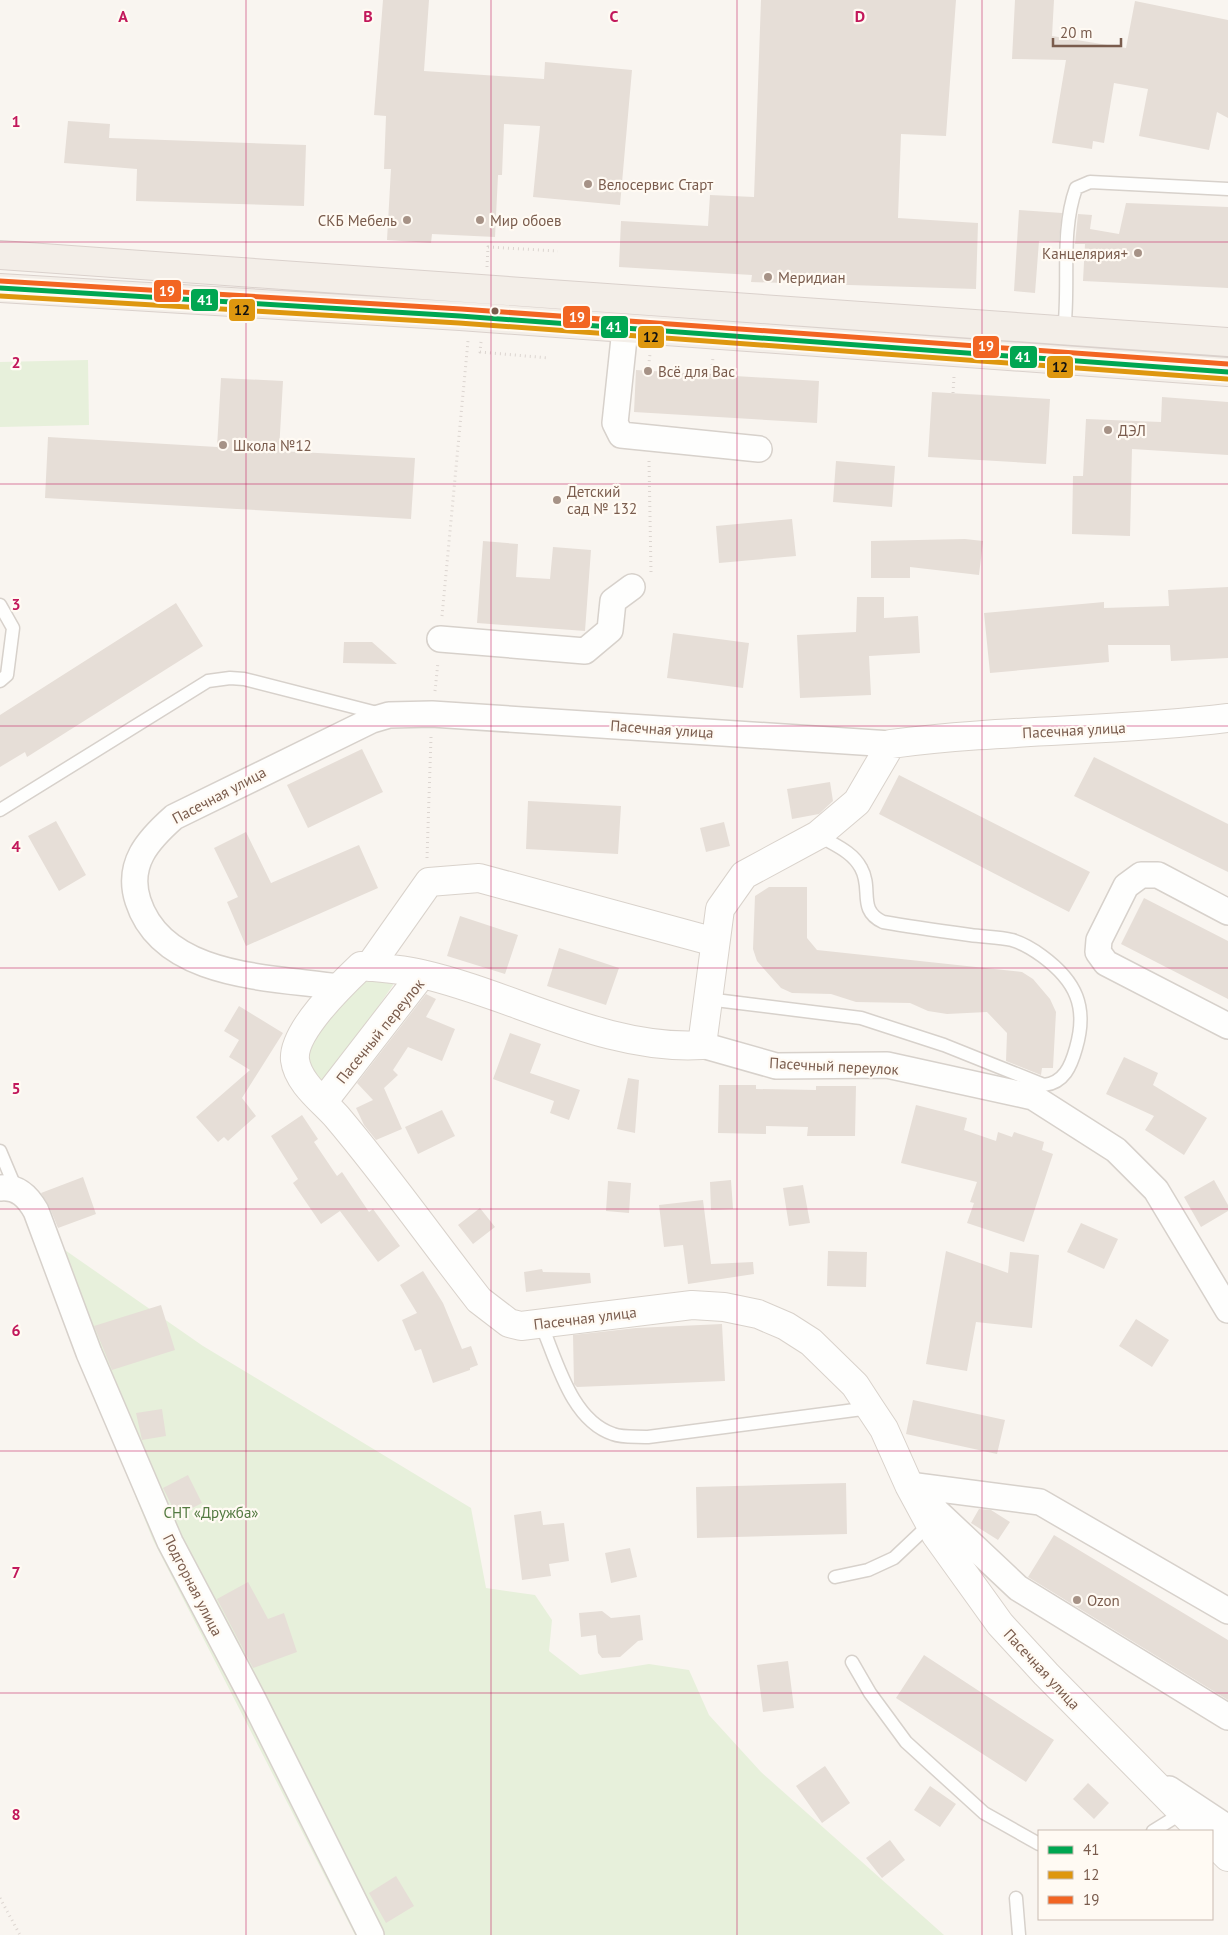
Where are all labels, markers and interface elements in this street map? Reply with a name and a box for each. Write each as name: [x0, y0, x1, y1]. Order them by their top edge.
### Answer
text: A: [118, 6, 128, 26]
text: B: [363, 6, 373, 26]
text: C: [610, 6, 619, 26]
text: D: [855, 6, 865, 26]
scale bar: [1053, 15, 1120, 47]
text: 20 m: [1060, 23, 1093, 42]
text: 1: [11, 111, 21, 131]
place label: Велосервис Старт: [598, 175, 713, 194]
marker: Велосервис Старт: [582, 178, 594, 190]
place label: СКБ Мебель: [318, 211, 397, 230]
place label: Мир обоев: [490, 211, 561, 230]
marker: СКБ Мебель: [401, 214, 413, 226]
marker: Мир обоев: [474, 214, 486, 226]
place label: Канцелярия+: [1042, 244, 1128, 263]
marker: Канцелярия+: [1132, 247, 1144, 259]
place label: Меридиан: [778, 268, 846, 287]
marker: Меридиан: [762, 271, 774, 283]
line badge: 19: [153, 279, 182, 303]
text: 19: [159, 282, 175, 300]
line badge: 41: [190, 288, 219, 312]
text: 41: [197, 291, 213, 309]
line badge: 12: [228, 298, 256, 322]
text: 12: [234, 301, 250, 319]
line badge: 19: [562, 305, 591, 329]
unlabelled marker: [490, 306, 500, 316]
text: 19: [569, 308, 585, 326]
line badge: 41: [600, 315, 629, 339]
text: 41: [606, 318, 622, 336]
line badge: 12: [637, 325, 665, 349]
text: 12: [643, 328, 659, 346]
line badge: 19: [972, 335, 1000, 359]
text: 19: [978, 337, 994, 355]
line badge: 41: [1009, 345, 1038, 369]
text: 41: [1015, 348, 1031, 366]
text: 2: [11, 352, 21, 372]
line badge: 12: [1046, 355, 1074, 379]
text: 12: [1052, 358, 1068, 376]
place label: Всё для Вас: [658, 362, 735, 381]
marker: Всё для Вас: [642, 365, 654, 377]
place label: ДЭЛ: [1118, 421, 1146, 440]
marker: ДЭЛ: [1102, 424, 1114, 436]
place label: Школа №12: [233, 436, 312, 455]
marker: Школа №12: [217, 439, 229, 451]
place label: Детский сад № 132: [567, 482, 637, 518]
marker: Детский сад № 132: [551, 494, 563, 506]
text: 3: [11, 594, 21, 614]
street label: Пасечная улица: [610, 716, 714, 742]
street label: Пасечная улица: [1022, 718, 1126, 742]
street label: Пасечная улица: [169, 762, 269, 828]
text: 4: [11, 836, 21, 856]
street label: Пасечный переулок: [332, 974, 429, 1087]
street label: Пасечный переулок: [769, 1053, 900, 1079]
text: 5: [11, 1078, 21, 1098]
street label: Пасечная улица: [532, 1302, 638, 1334]
text: 6: [11, 1320, 21, 1340]
park label: СНТ «Дружба»: [163, 1503, 259, 1522]
street label: Подгорная улица: [159, 1531, 227, 1639]
text: 7: [11, 1562, 21, 1582]
place label: Ozon: [1087, 1591, 1120, 1610]
marker: Ozon: [1071, 1594, 1083, 1606]
street label: Пасечная улица: [1000, 1625, 1084, 1713]
text: 8: [11, 1804, 21, 1824]
legend: [1038, 1830, 1213, 1920]
text: 41: [1083, 1840, 1099, 1859]
text: 12: [1083, 1865, 1099, 1884]
text: 19: [1083, 1890, 1099, 1909]

